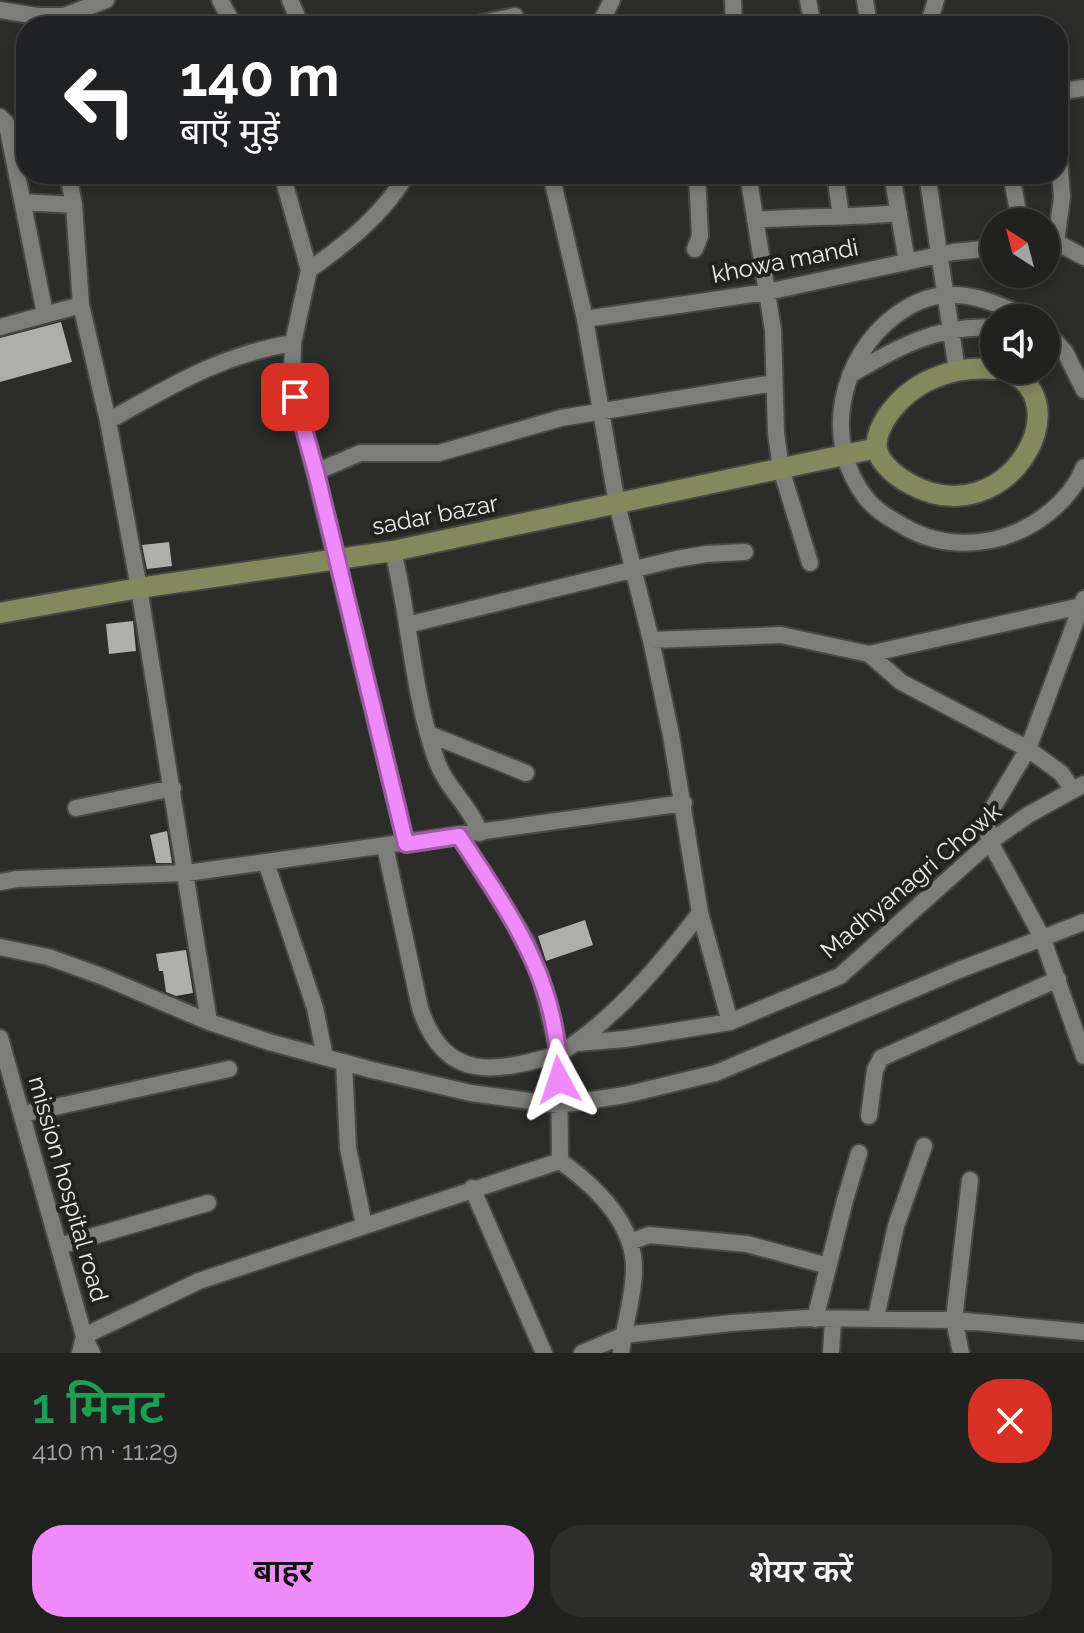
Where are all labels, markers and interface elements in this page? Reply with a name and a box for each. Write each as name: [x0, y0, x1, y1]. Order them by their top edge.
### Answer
text: 140 m: [180, 43, 340, 109]
icon: left: [48, 48, 152, 152]
text: बाएँ मुड़ें: [180, 110, 280, 152]
north arrow: [980, 208, 1060, 288]
map controls: [980, 208, 1060, 384]
street label: khowa mandi: [709, 232, 860, 289]
button: sound: [980, 304, 1060, 384]
pin: [261, 363, 329, 431]
icon: arrive: [273, 375, 317, 419]
street label: sadar bazar: [369, 488, 501, 541]
street label: Madhyanagri Chowk: [815, 797, 1007, 965]
position arrow: [517, 1038, 601, 1122]
street label: mission hospital road: [22, 1073, 115, 1305]
text: 1 मिनट: [32, 1378, 164, 1434]
button: close: [968, 1379, 1052, 1463]
text: 410 m · 11:29: [32, 1436, 178, 1466]
button: बाहर: [32, 1525, 534, 1617]
button: शेयर करें: [550, 1525, 1052, 1617]

